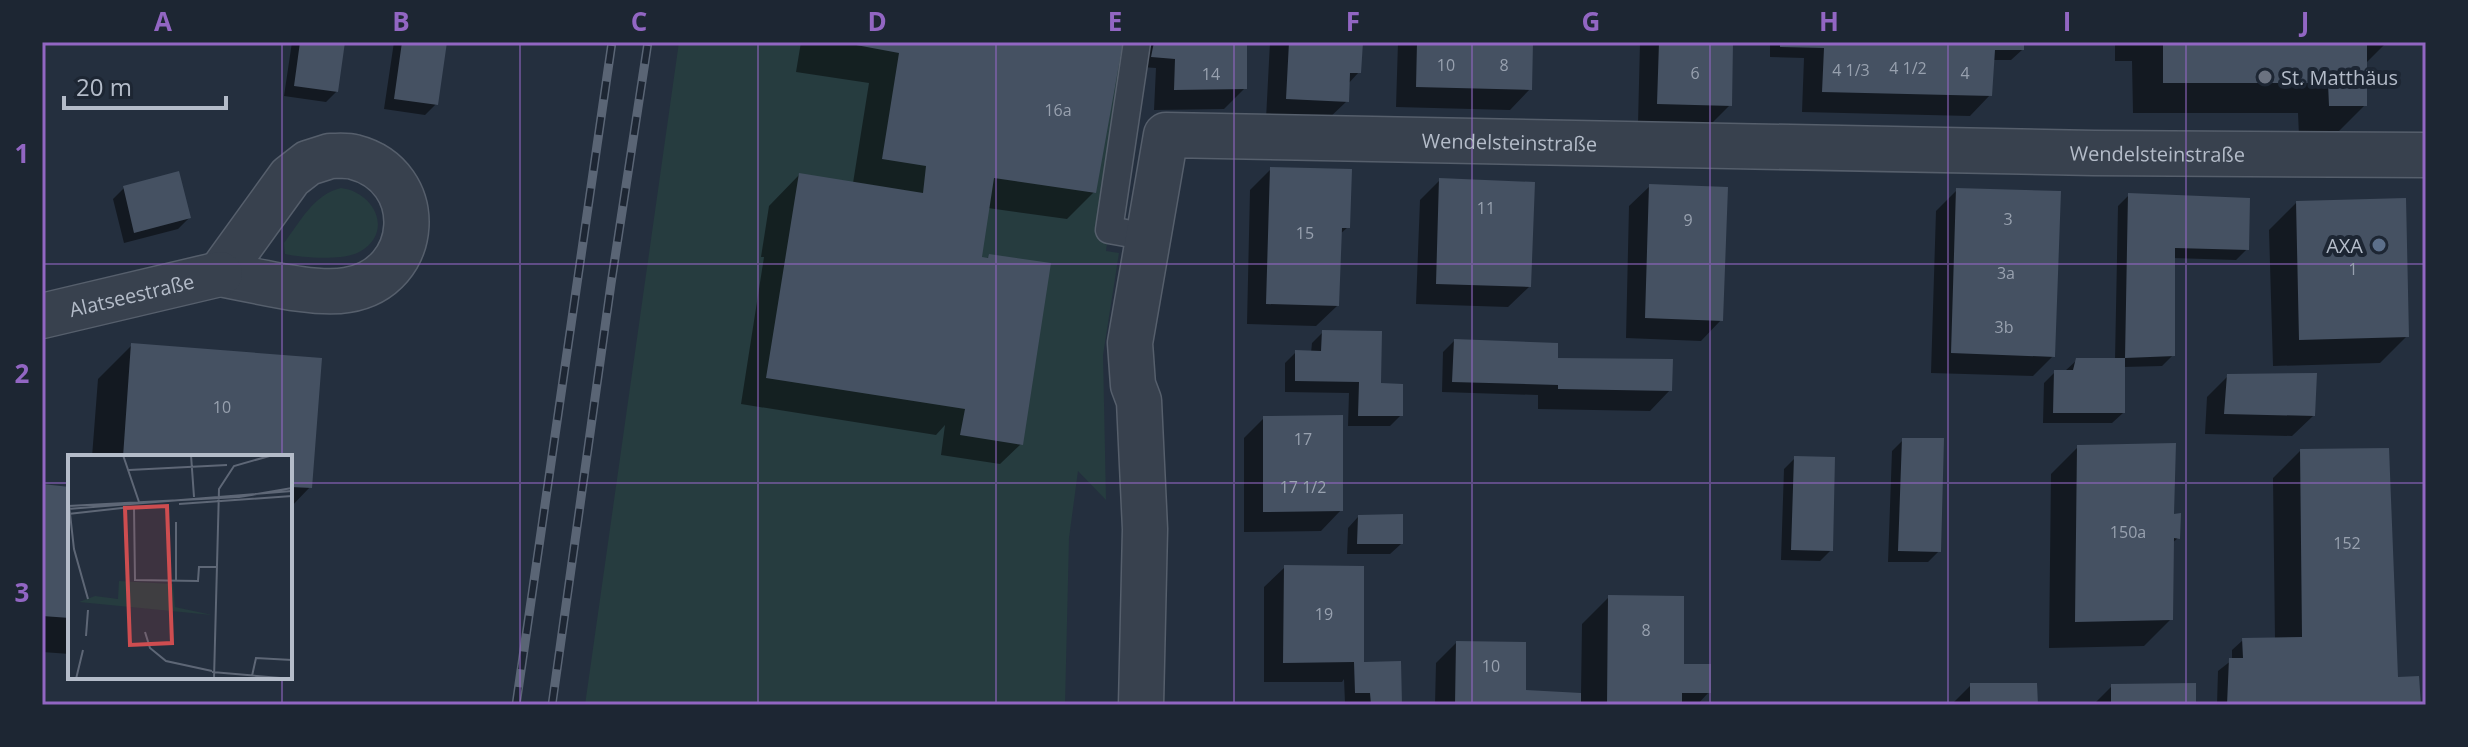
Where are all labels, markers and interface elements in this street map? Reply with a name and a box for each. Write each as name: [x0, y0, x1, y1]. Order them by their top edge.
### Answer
text: A: [154, 3, 172, 39]
text: B: [392, 3, 410, 39]
text: C: [631, 3, 647, 39]
text: D: [867, 3, 887, 39]
text: E: [1108, 3, 1122, 39]
text: F: [1346, 3, 1360, 39]
text: G: [1582, 3, 1600, 39]
text: H: [1819, 3, 1839, 39]
text: I: [2063, 3, 2071, 39]
text: J: [2299, 3, 2309, 39]
house number: 10: [1437, 54, 1455, 76]
house number: 8: [1499, 54, 1509, 76]
house number: 4 1/2: [1889, 57, 1927, 79]
house number: 4 1/3: [1832, 59, 1870, 81]
scale bar: [64, 60, 226, 110]
house number: 6: [1690, 62, 1700, 84]
house number: 4: [1960, 62, 1970, 84]
house number: 14: [1202, 63, 1220, 85]
place label: St. Matthäus: [2281, 64, 2398, 91]
marker: St. Matthäus: [2256, 68, 2274, 86]
text: 20 m: [76, 70, 132, 103]
house number: 16a: [1044, 99, 1072, 121]
street label: Wendelsteinstraße: [1422, 126, 1597, 157]
text: 1: [15, 135, 29, 171]
street label: Wendelsteinstraße: [2069, 139, 2245, 167]
house number: 11: [1477, 197, 1495, 219]
house number: 3: [2003, 208, 2013, 230]
house number: 9: [1683, 209, 1693, 231]
house number: 15: [1296, 222, 1314, 244]
place label: AXA: [2326, 232, 2363, 259]
marker: AXA: [2370, 236, 2388, 254]
house number: 1: [2348, 258, 2358, 280]
house number: 3a: [1997, 262, 2015, 284]
street label: Alatseestraße: [66, 267, 197, 323]
house number: 3b: [1995, 316, 2013, 338]
text: 2: [15, 355, 30, 391]
house number: 10: [213, 396, 231, 418]
house number: 17: [1294, 428, 1312, 450]
inset map: [68, 455, 292, 679]
house number: 17 1/2: [1280, 476, 1326, 498]
house number: 150a: [2110, 521, 2146, 543]
house number: 152: [2333, 532, 2361, 554]
text: 3: [15, 574, 29, 610]
house number: 19: [1315, 603, 1333, 625]
house number: 8: [1641, 619, 1651, 641]
house number: 10: [1482, 655, 1500, 677]

